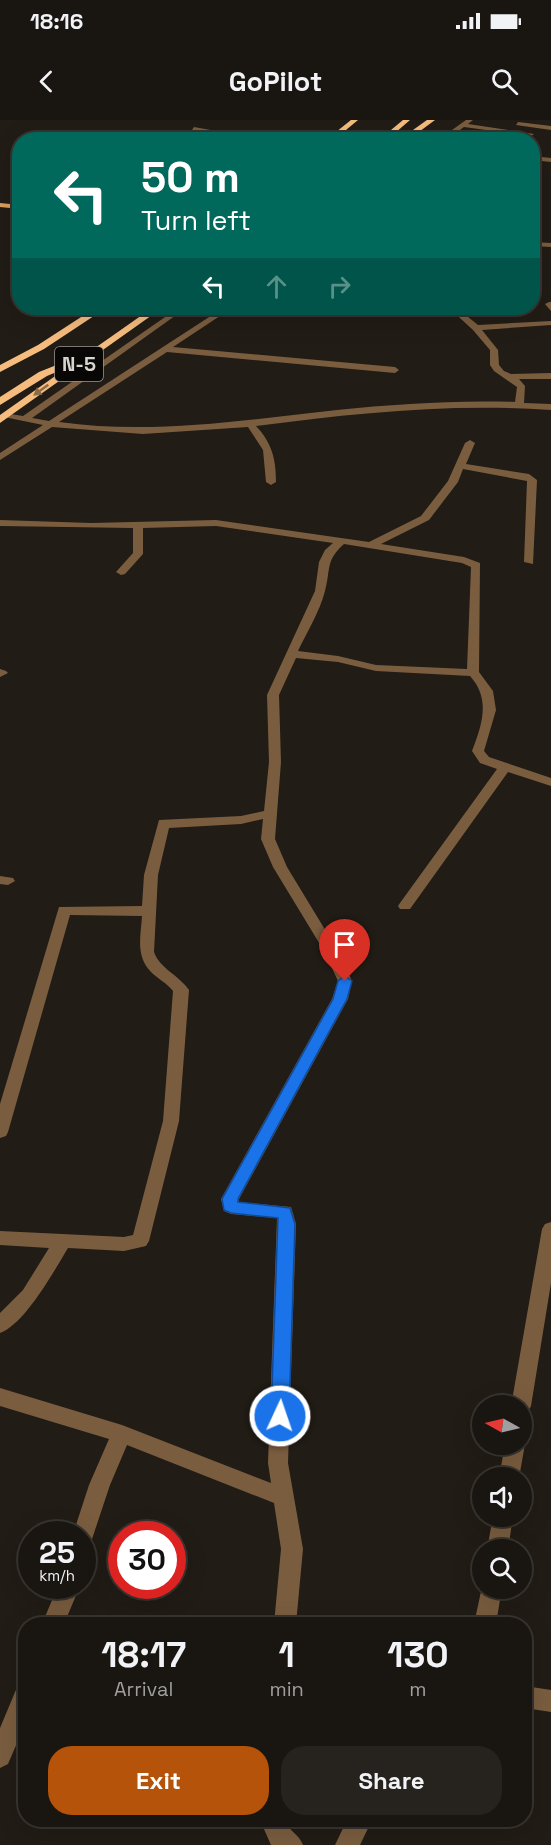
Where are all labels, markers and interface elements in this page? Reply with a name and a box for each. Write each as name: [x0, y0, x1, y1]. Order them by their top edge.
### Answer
text: 18:16: [30, 7, 83, 35]
text: GoPilot: [229, 64, 322, 99]
icon: back: [30, 65, 63, 98]
icon: search: [488, 65, 521, 98]
text: 50 m: [141, 151, 240, 204]
icon: left: [42, 156, 120, 234]
text: Turn left: [141, 203, 251, 238]
icon: left: [197, 270, 230, 303]
icon: ahead: [260, 270, 293, 303]
icon: right: [323, 270, 356, 303]
road number: N-5: [55, 347, 103, 381]
one-way arrow: [34, 384, 49, 396]
pin: [319, 919, 370, 981]
icon: arrive: [328, 928, 361, 961]
position arrow: [248, 1384, 312, 1448]
north arrow: [472, 1395, 532, 1455]
map controls: [472, 1395, 532, 1599]
button: sound: [472, 1467, 532, 1527]
speed limit sign: 30: [108, 1521, 186, 1599]
text: 25: [39, 1533, 75, 1572]
button: search: [472, 1539, 532, 1599]
text: km/h: [39, 1566, 75, 1585]
text: 18:17: [101, 1632, 186, 1678]
text: 1: [279, 1632, 295, 1678]
text: 130: [387, 1632, 449, 1678]
text: Arrival: [114, 1676, 173, 1702]
text: min: [269, 1676, 304, 1702]
text: m: [409, 1676, 426, 1702]
button: Exit: [48, 1746, 269, 1815]
button: Share: [281, 1746, 502, 1815]

